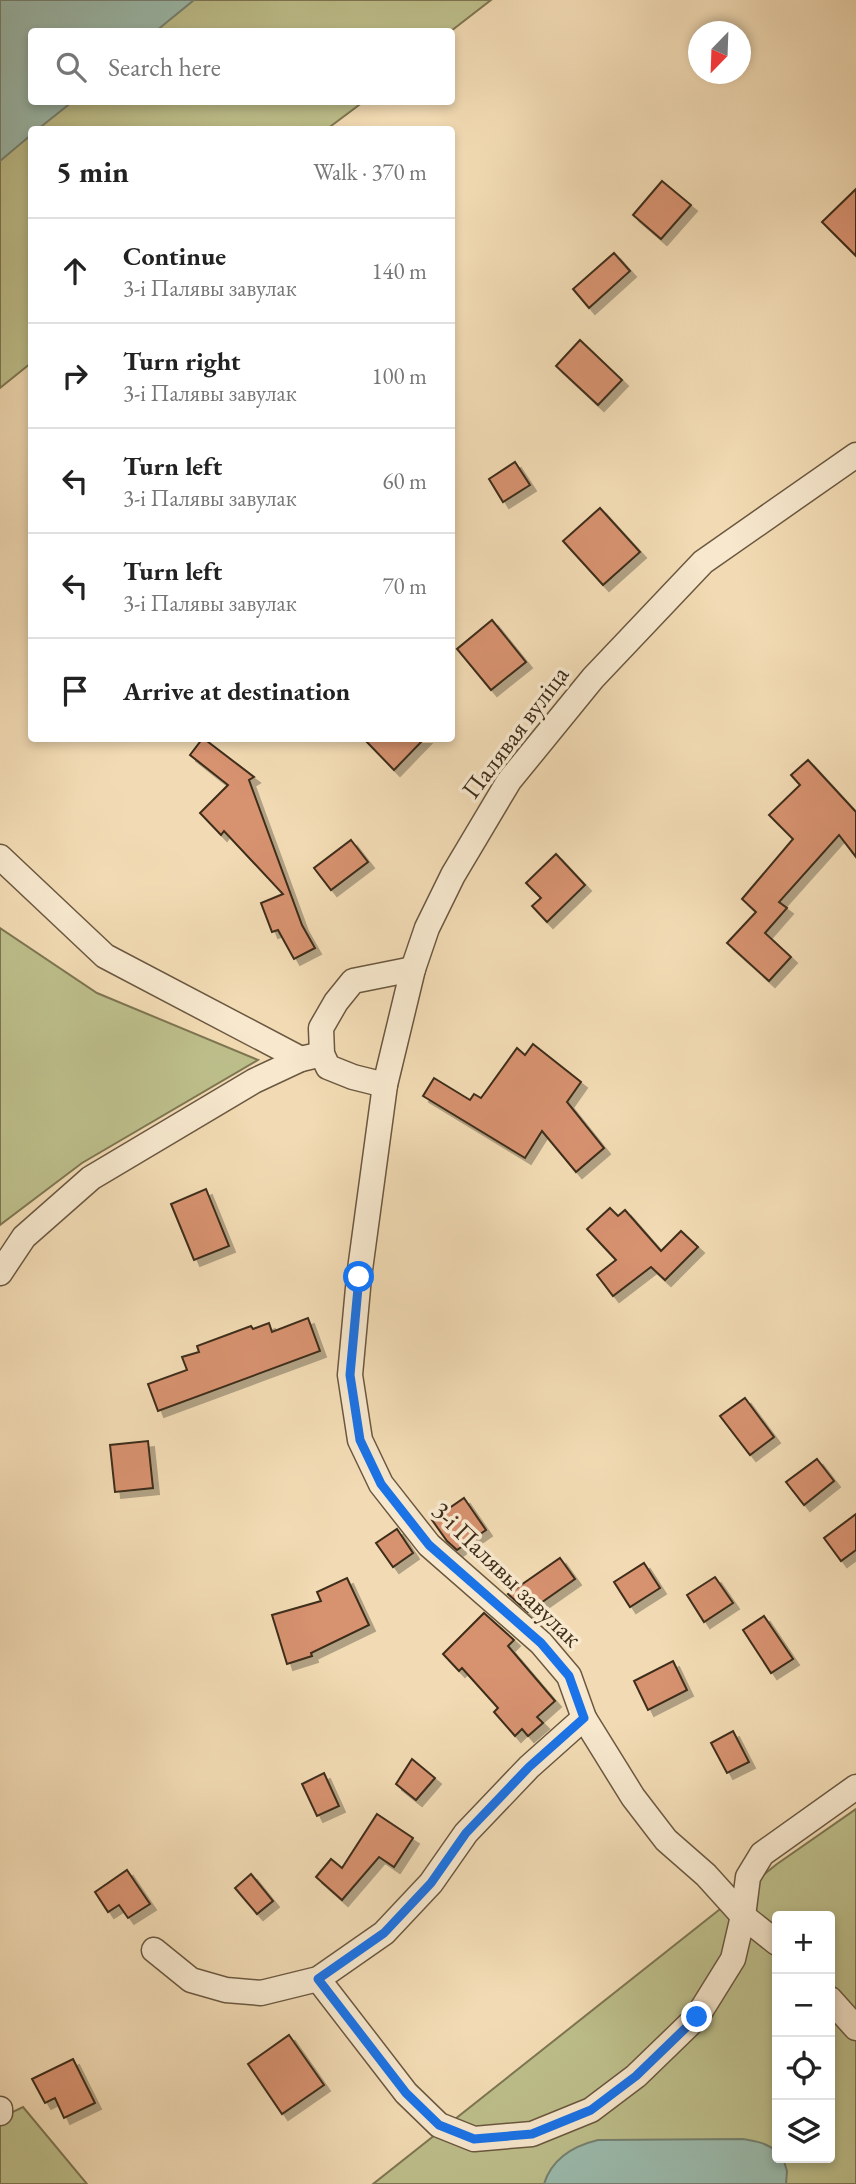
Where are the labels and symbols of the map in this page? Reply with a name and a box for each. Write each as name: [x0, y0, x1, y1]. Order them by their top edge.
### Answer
north arrow: [688, 21, 751, 84]
street label: Палявая вуліца: [454, 658, 577, 805]
route start: [343, 1261, 374, 1292]
street label: 3-і Палявы завулак: [425, 1494, 590, 1655]
route end: [681, 2001, 712, 2032]

